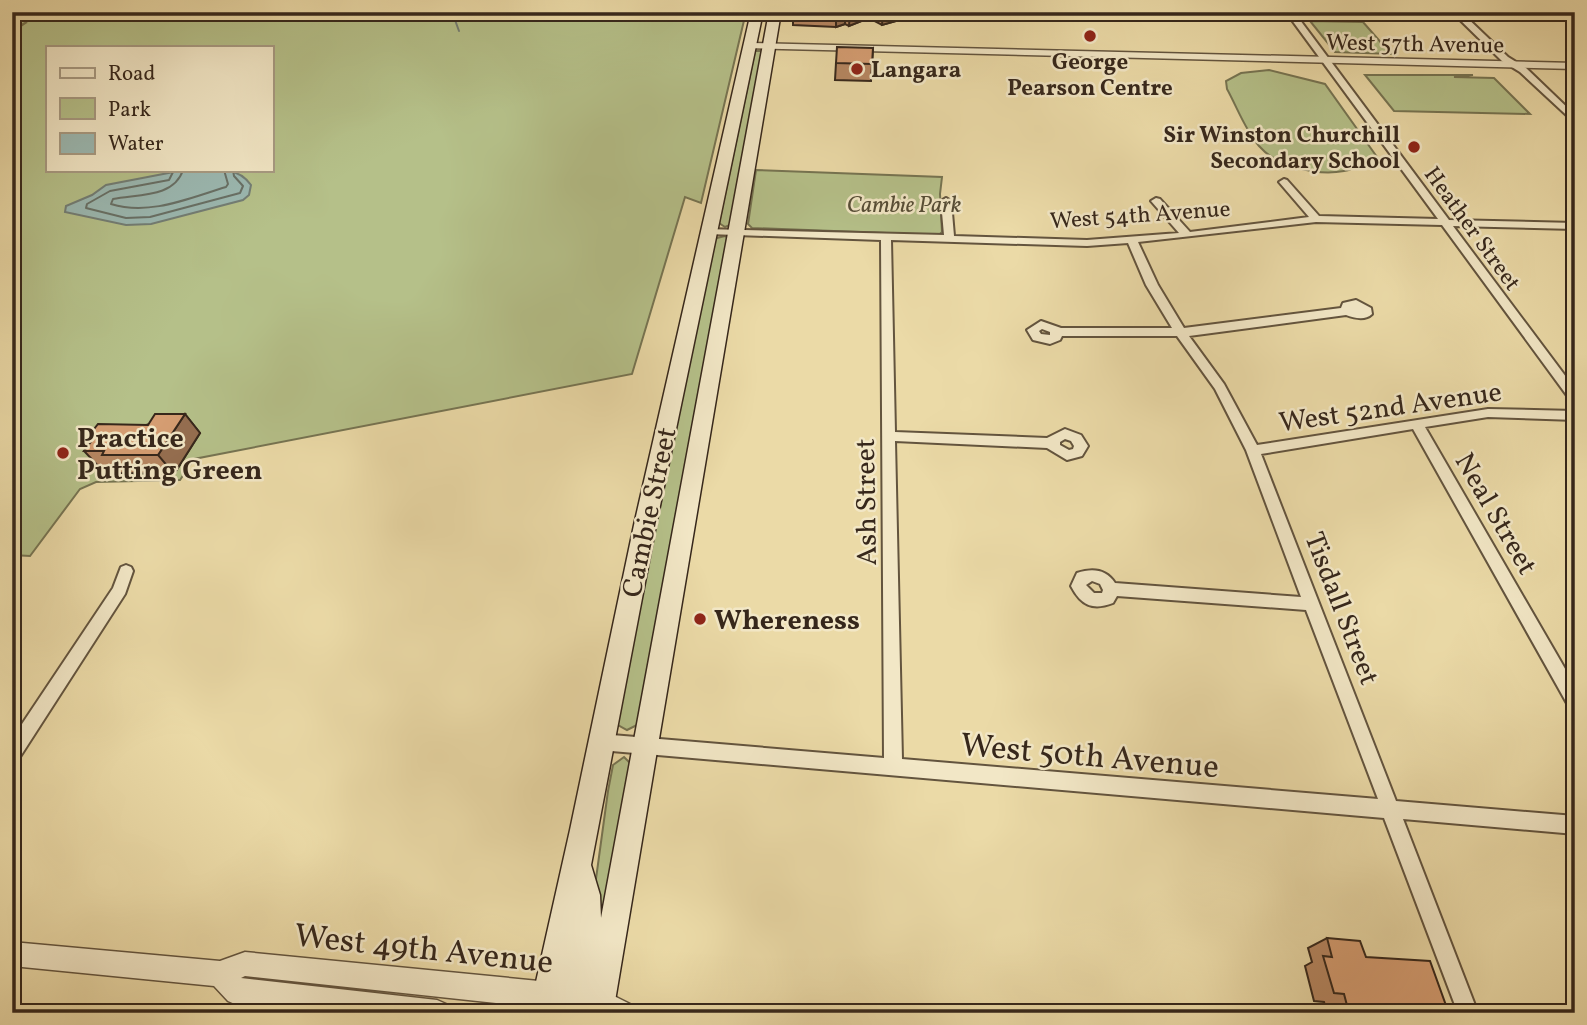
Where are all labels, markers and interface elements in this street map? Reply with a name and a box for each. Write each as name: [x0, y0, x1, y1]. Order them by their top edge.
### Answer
street label: West 57th Avenue: [1325, 27, 1504, 63]
marker: George Pearson Centre: [1082, 28, 1098, 44]
legend: [46, 46, 273, 172]
place label: George Pearson Centre: [1007, 47, 1173, 105]
place label: Langara: [871, 55, 961, 87]
text: Road: [108, 60, 155, 89]
marker: Langara: [849, 61, 865, 77]
text: Park: [108, 96, 151, 125]
place label: Sir Winston Churchill Secondary School: [1163, 120, 1400, 178]
text: Water: [108, 130, 164, 159]
marker: Sir Winston Churchill Secondary School: [1406, 139, 1422, 155]
street label: Heather Street: [1415, 160, 1527, 298]
park label: Cambie Park: [847, 190, 962, 222]
street label: West 54th Avenue: [1049, 194, 1232, 238]
street label: West 52nd Avenue: [1276, 374, 1504, 443]
place label: Practice Putting Green: [77, 420, 263, 491]
street label: Cambie Street: [613, 424, 688, 601]
street label: Ash Street: [847, 438, 888, 566]
marker: Practice Putting Green: [55, 445, 71, 461]
street label: Neal Street: [1444, 446, 1546, 583]
street label: Tisdall Street: [1294, 527, 1388, 691]
place label: Whereness: [714, 602, 860, 641]
marker: Whereness: [692, 611, 708, 627]
street label: West 50th Avenue: [959, 724, 1221, 792]
street label: West 49th Avenue: [292, 915, 555, 987]

